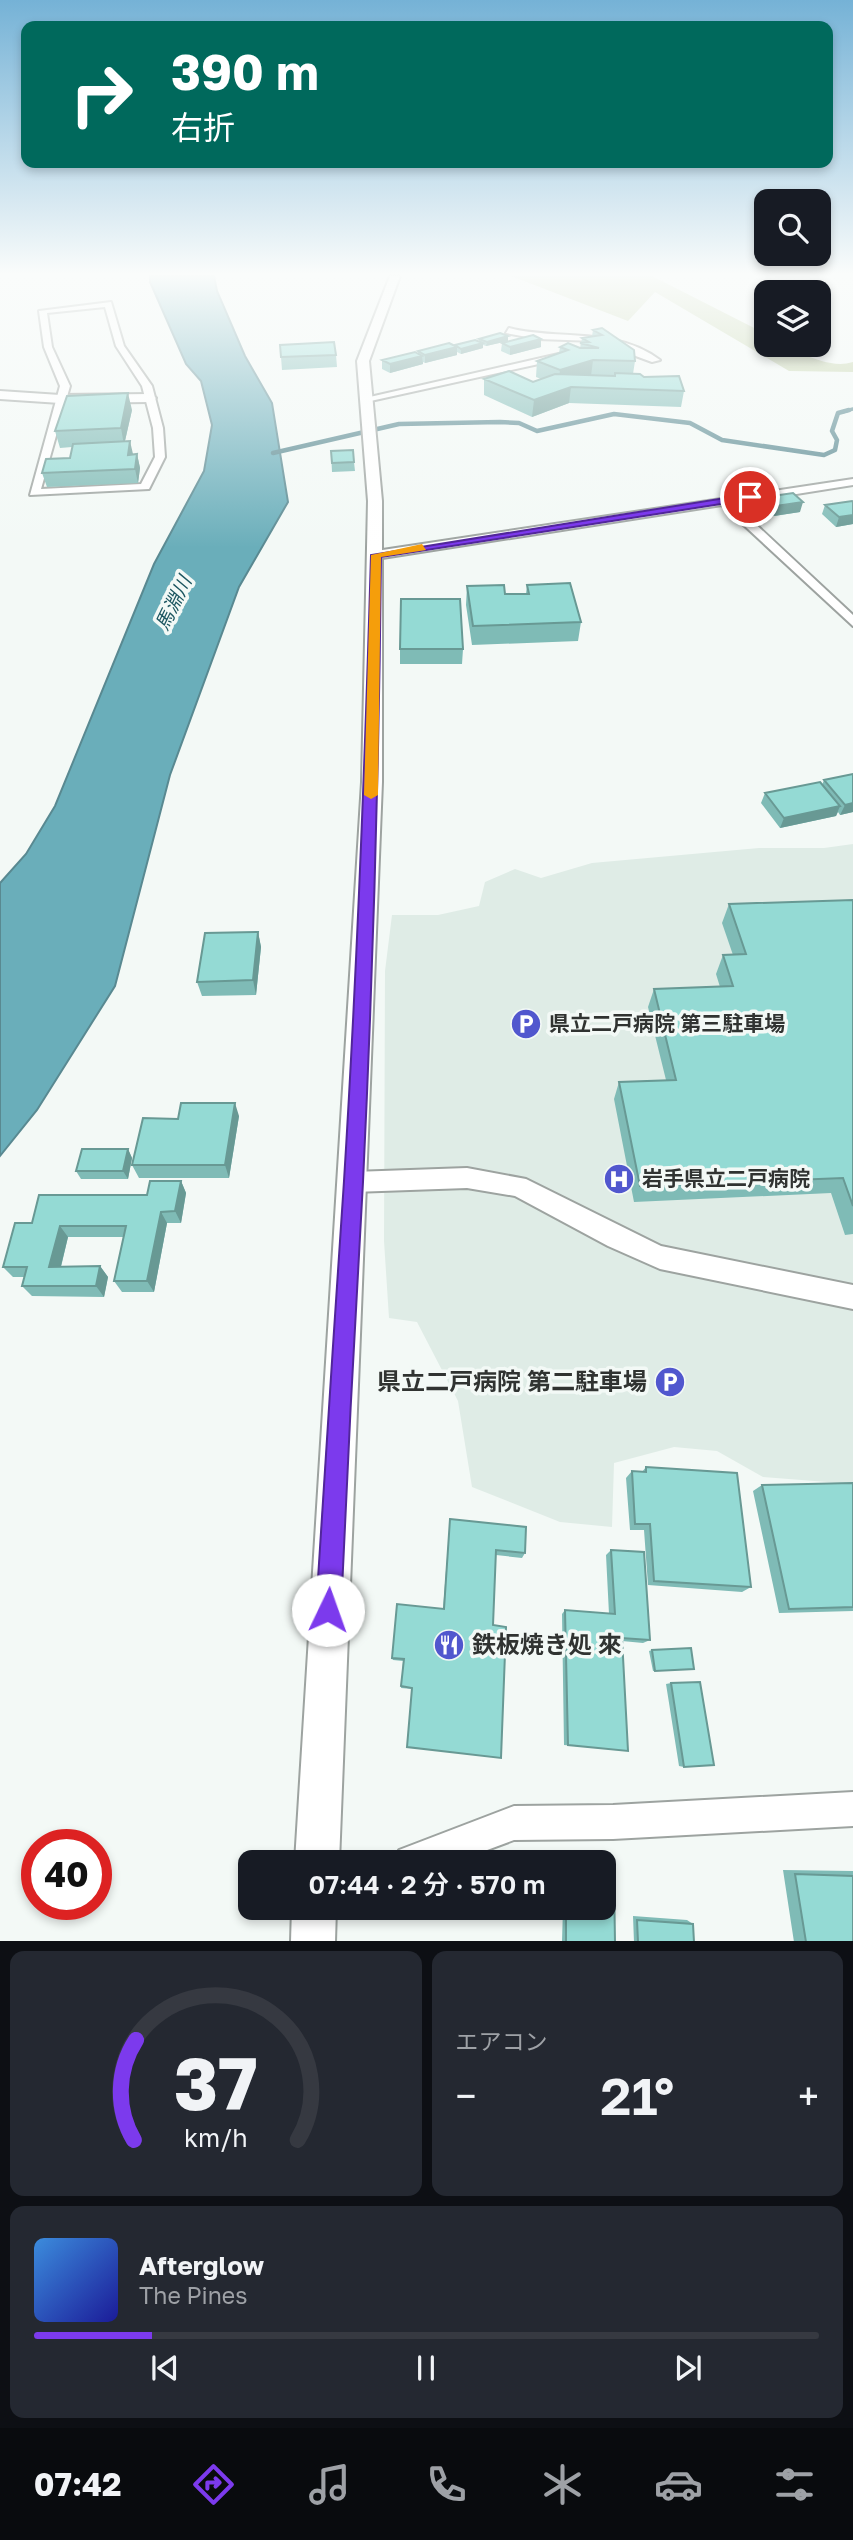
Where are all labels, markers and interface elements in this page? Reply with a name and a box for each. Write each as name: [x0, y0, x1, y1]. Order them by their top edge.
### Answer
text: 390 m: [171, 42, 319, 101]
icon: right: [56, 49, 147, 140]
text: 右折: [171, 108, 235, 146]
map controls: [754, 189, 831, 357]
button: search: [754, 189, 831, 266]
button: layers: [754, 280, 831, 357]
pin: [720, 467, 780, 527]
icon: arrive: [731, 478, 769, 516]
water label: 馬淵川: [150, 570, 196, 633]
parking icon: 県立二戸病院 第三駐車場: [509, 1007, 543, 1041]
place label: 県立二戸病院 第三駐車場: [549, 1010, 785, 1036]
hospital icon: 岩手県立二戸病院: [602, 1162, 636, 1196]
place label: 岩手県立二戸病院: [642, 1165, 810, 1191]
parking icon: 県立二戸病院 第二駐車場: [653, 1365, 687, 1399]
place label: 県立二戸病院 第二駐車場: [377, 1366, 647, 1395]
position arrow: [291, 1573, 365, 1647]
restaurant icon: 鉄板焼き処 來: [432, 1628, 466, 1662]
place label: 鉄板焼き処 來: [472, 1629, 622, 1658]
speed limit sign: 40: [21, 1829, 112, 1920]
text: 07:44 · 2 分 · 570 m: [308, 1869, 546, 1900]
text: エアコン: [456, 2027, 548, 2055]
text: 37: [174, 2039, 258, 2126]
text: 21°: [600, 2064, 674, 2126]
text: −: [456, 2073, 476, 2118]
text: +: [798, 2073, 819, 2118]
text: km/h: [184, 2121, 248, 2152]
text: Afterglow: [139, 2250, 264, 2281]
text: The Pines: [139, 2281, 247, 2309]
icon: previous: [146, 2349, 184, 2387]
icon: pause: [407, 2349, 445, 2387]
icon: next: [669, 2349, 707, 2387]
icon: directions: [189, 2460, 238, 2509]
icon: music: [305, 2460, 354, 2509]
icon: phone: [422, 2460, 471, 2509]
icon: climate: [538, 2460, 587, 2509]
icon: car: [654, 2460, 703, 2509]
icon: filters: [770, 2460, 819, 2509]
text: 07:42: [34, 2465, 122, 2503]

